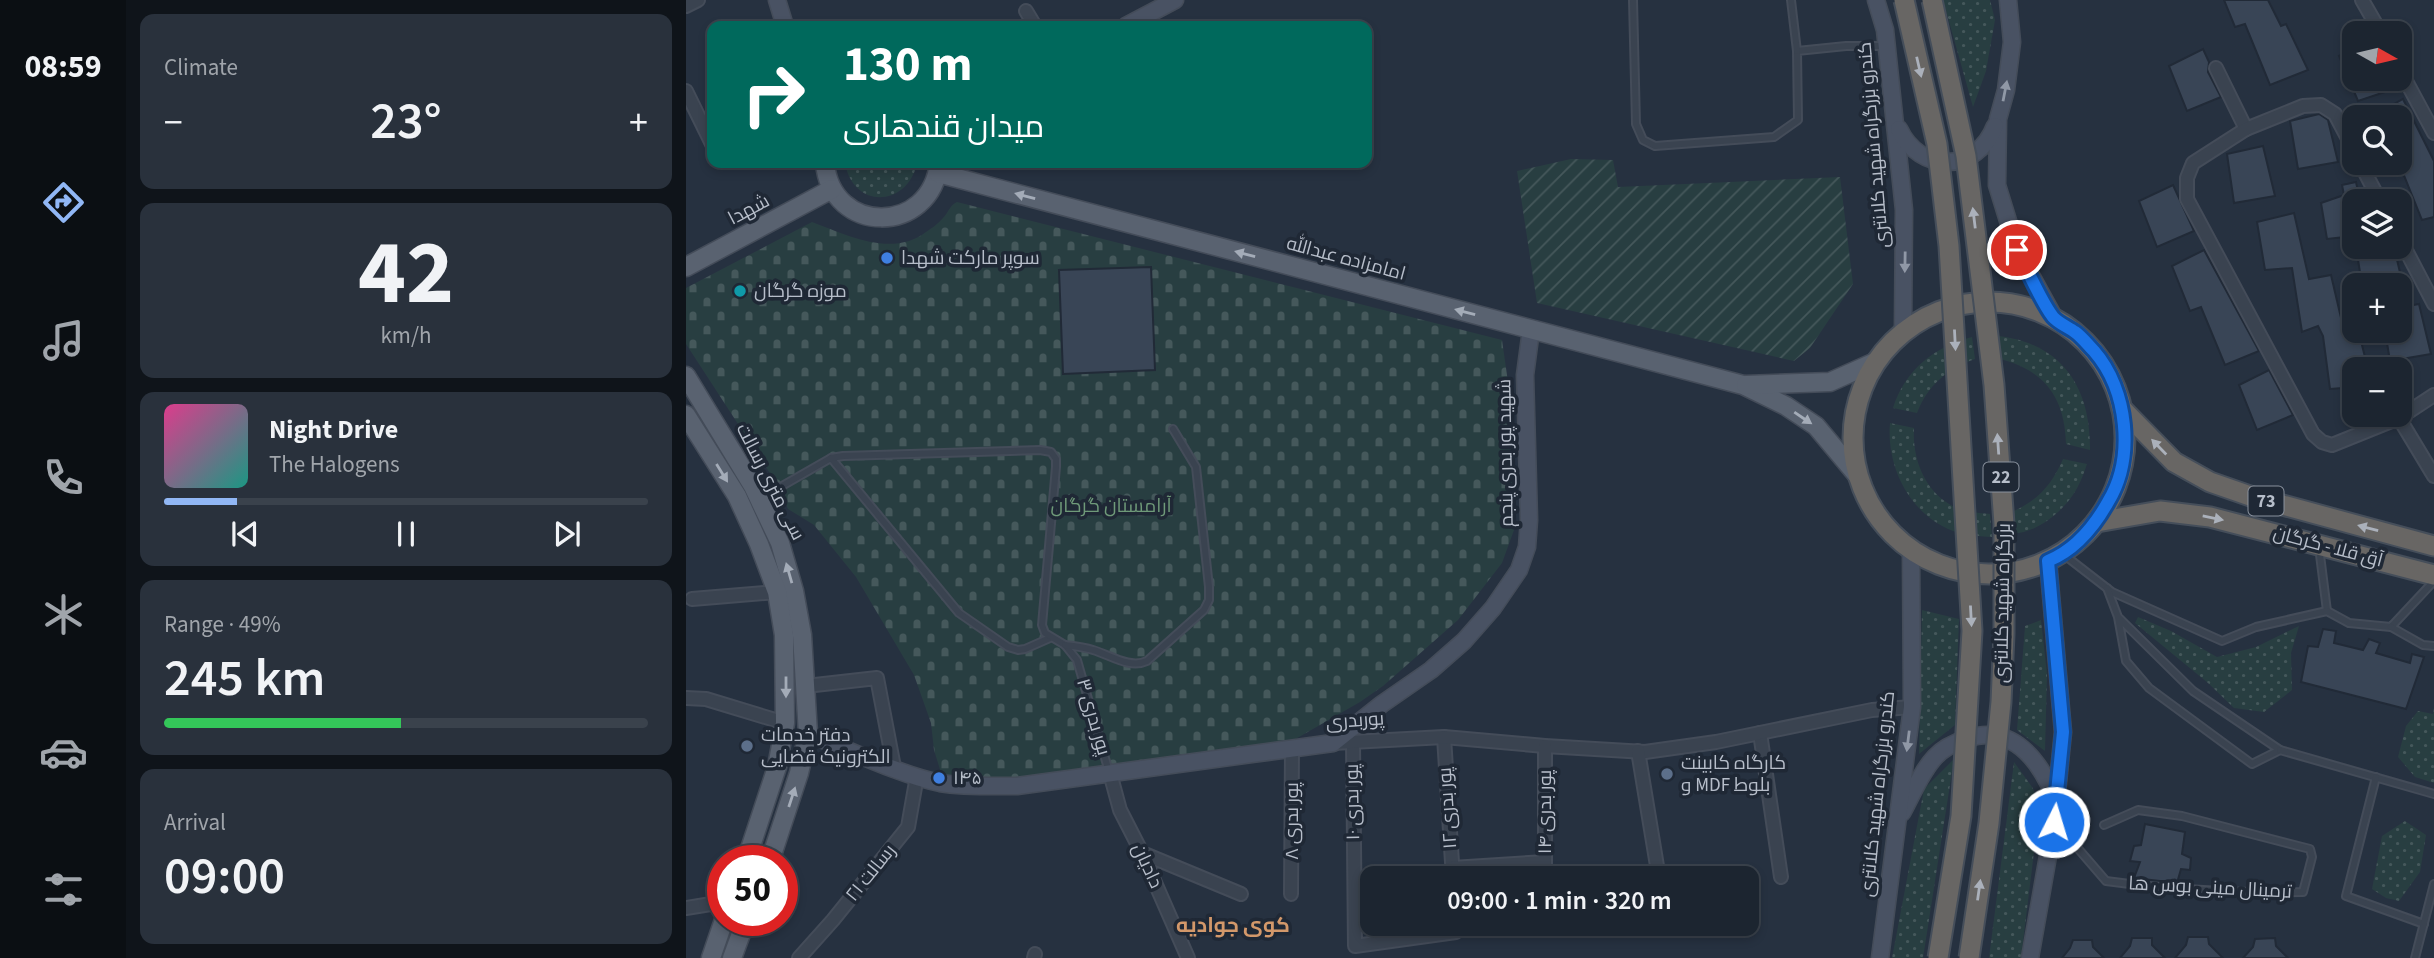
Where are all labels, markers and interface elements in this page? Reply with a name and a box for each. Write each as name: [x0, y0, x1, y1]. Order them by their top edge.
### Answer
north arrow: [2342, 21, 2412, 91]
map controls: [2342, 21, 2412, 427]
text: 130 m: [843, 30, 972, 100]
street label: کندرو بزرگراه شهید کلانتری: [1852, 41, 1896, 249]
text: 08:59: [24, 44, 102, 90]
icon: right: [728, 49, 819, 140]
text: Climate: [164, 51, 238, 84]
one-way arrow: [1914, 56, 1925, 78]
one-way arrow: [1999, 80, 2010, 102]
text: 23°: [370, 85, 442, 159]
text: −: [164, 96, 183, 150]
text: +: [629, 96, 648, 150]
text: میدان قندهاری: [843, 104, 1044, 150]
button: search: [2342, 105, 2412, 175]
icon: directions: [39, 178, 88, 227]
street label: شهدا: [723, 188, 775, 232]
button: layers: [2342, 189, 2412, 259]
one-way arrow: [1014, 190, 1036, 201]
one-way arrow: [1968, 207, 1979, 229]
text: 42: [358, 209, 454, 338]
pin: [1987, 220, 2047, 280]
street label: امامزاده عبدالله: [1284, 230, 1408, 288]
icon: arrive: [1998, 231, 2036, 269]
place label: سوپر مارکت شهدا: [901, 245, 1040, 272]
one-way arrow: [1234, 248, 1256, 259]
marker: سوپر مارکت شهدا: [879, 250, 895, 266]
one-way arrow: [1899, 251, 1910, 273]
button: +: [2342, 273, 2412, 343]
place label: موزه گرگان: [754, 278, 847, 305]
marker: موزه گرگان: [732, 283, 748, 299]
one-way arrow: [1454, 307, 1475, 317]
icon: music: [39, 316, 88, 365]
text: km/h: [380, 319, 432, 352]
one-way arrow: [1950, 329, 1961, 351]
button: −: [2342, 357, 2412, 427]
street label: شهید پور بدری پنجم: [1491, 379, 1521, 527]
text: Night Drive: [269, 411, 398, 448]
one-way arrow: [1793, 411, 1812, 424]
street label: سی متری رسالت: [729, 419, 811, 545]
one-way arrow: [1993, 433, 2004, 455]
one-way arrow: [2150, 438, 2167, 455]
text: The Halogens: [269, 448, 400, 481]
icon: phone: [39, 453, 88, 502]
road number: 22: [1984, 462, 2018, 491]
one-way arrow: [716, 463, 729, 482]
road number: 73: [2248, 486, 2284, 516]
park label: آرامستان گرگان: [1050, 493, 1172, 520]
one-way arrow: [2202, 513, 2224, 524]
icon: previous: [226, 515, 264, 553]
icon: pause: [387, 515, 425, 553]
icon: next: [548, 515, 586, 553]
street label: آق قلا - گرگان: [2270, 519, 2386, 575]
one-way arrow: [2357, 522, 2379, 533]
street label: بزرگراه شهید کلانتری: [1988, 523, 2018, 683]
one-way arrow: [783, 562, 794, 584]
icon: climate: [39, 590, 88, 639]
one-way arrow: [1966, 605, 1977, 627]
text: Range · 49%: [164, 608, 281, 641]
text: 245 km: [164, 642, 325, 716]
street label: پور بدری ۳: [1069, 675, 1117, 759]
one-way arrow: [780, 676, 792, 698]
street label: کندرو بزرگراه شهید کلانتری: [1854, 690, 1902, 898]
street label: پوربدری: [1325, 705, 1385, 737]
place label: دفتر خدمات الکترونیک قضایی: [761, 722, 891, 771]
icon: car: [39, 728, 88, 777]
one-way arrow: [1902, 730, 1913, 752]
marker: دفتر خدمات الکترونیک قضایی: [739, 738, 755, 754]
place label: کارگاه کابینت و MDF بلوط: [1681, 750, 1786, 799]
street label: پور بدری ۱۰: [1339, 763, 1367, 841]
place label: ۱۴۵: [953, 765, 982, 792]
street label: پور بدری ۱۲: [1432, 766, 1464, 850]
marker: کارگاه کابینت و MDF بلوط: [1659, 766, 1675, 782]
marker: ۱۴۵: [931, 770, 947, 786]
street label: پور بدری ۱۴: [1532, 770, 1559, 854]
street label: پور بدری ۸: [1279, 782, 1306, 860]
position arrow: [2017, 785, 2091, 859]
one-way arrow: [787, 786, 798, 807]
text: Arrival: [164, 806, 226, 839]
street label: ۲۱ رسالت: [840, 839, 902, 907]
street label: دادیان: [1125, 839, 1169, 893]
text: 09:00: [164, 840, 285, 914]
speed limit sign: 50: [707, 845, 798, 936]
icon: filters: [39, 865, 88, 914]
street label: ترمینال مینی بوس ها: [2128, 870, 2292, 906]
one-way arrow: [1974, 879, 1985, 901]
text: 09:00 · 1 min · 320 m: [1447, 882, 1672, 919]
district label: کوی جوادیه: [1176, 910, 1290, 940]

